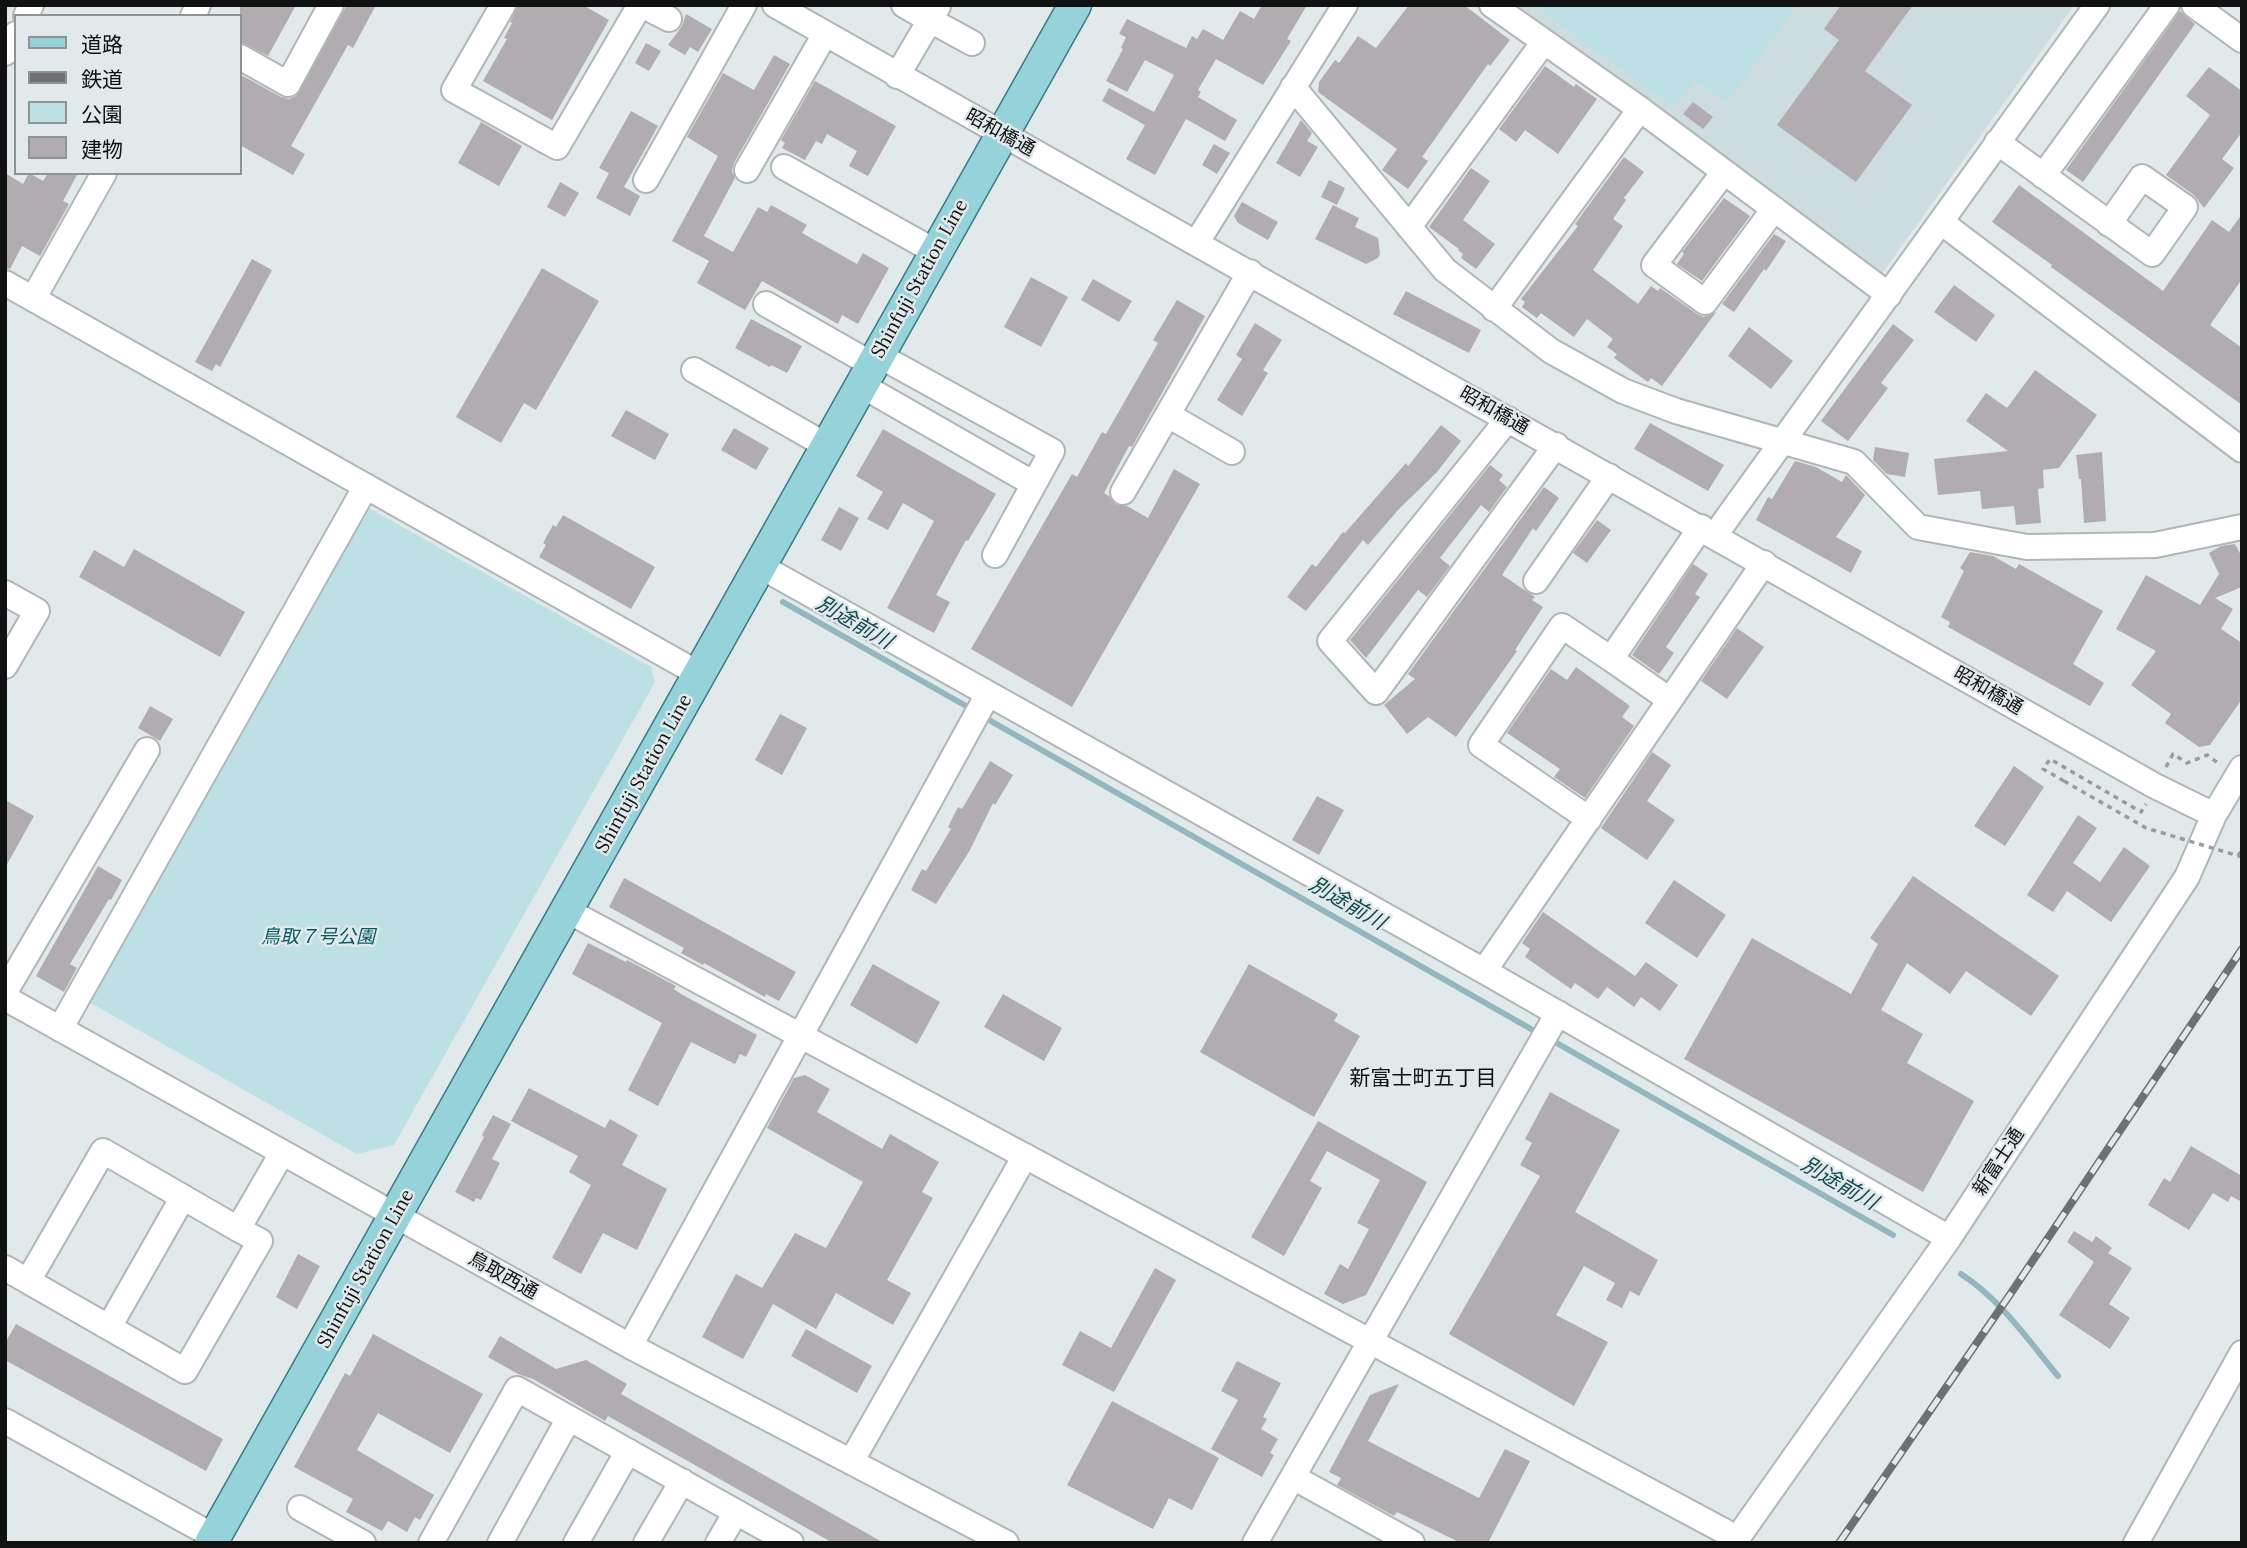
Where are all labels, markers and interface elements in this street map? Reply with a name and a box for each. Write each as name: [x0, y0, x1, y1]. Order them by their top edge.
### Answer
legend: [14, 14, 242, 175]
text: 道路: [81, 31, 123, 58]
text: 鉄道: [81, 66, 123, 93]
text: 公園: [81, 101, 123, 128]
street label: 昭和橋通: [961, 105, 1039, 161]
text: 建物: [81, 136, 123, 163]
street label: Shinfuji Station Line: [867, 196, 973, 362]
street label: 昭和橋通: [1455, 382, 1533, 440]
water label: 別途前川: [811, 591, 897, 655]
street label: 昭和橋通: [1949, 662, 2027, 720]
street label: Shinfuji Station Line: [591, 691, 697, 857]
water label: 別途前川: [1304, 872, 1390, 936]
park label: 鳥取７号公園: [261, 927, 375, 949]
district label: 新富士町五丁目: [1350, 1066, 1496, 1092]
street label: 新富士通: [1969, 1124, 2029, 1200]
water label: 別途前川: [1796, 1152, 1882, 1216]
street label: Shinfuji Station Line: [313, 1186, 419, 1352]
street label: 鳥取西通: [464, 1248, 542, 1304]

